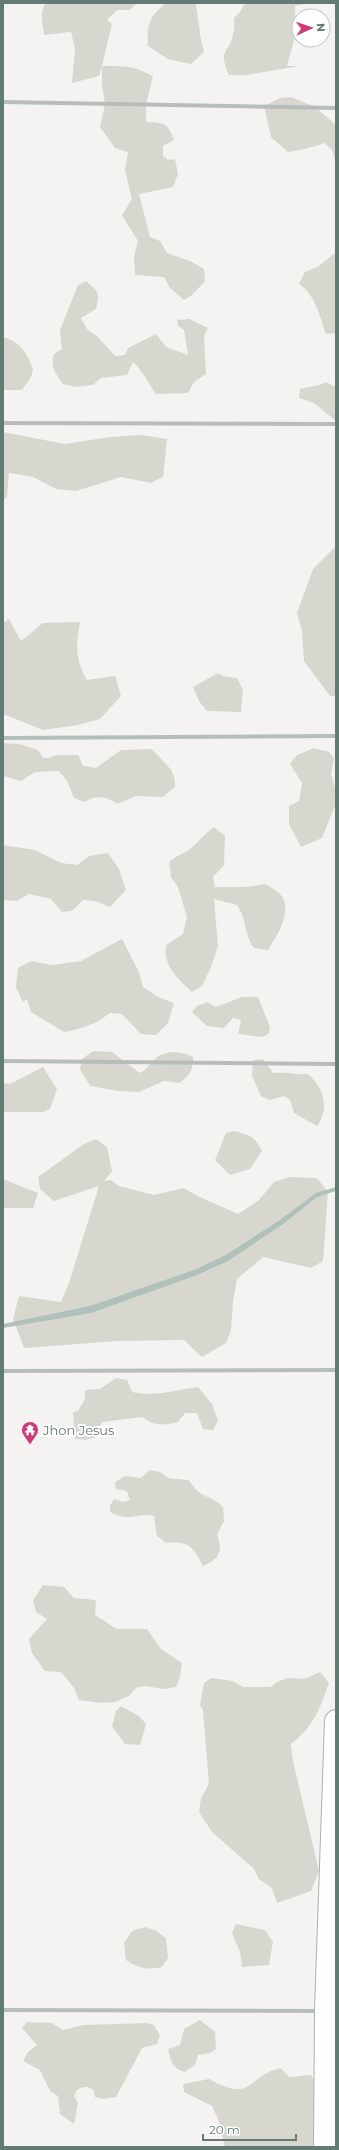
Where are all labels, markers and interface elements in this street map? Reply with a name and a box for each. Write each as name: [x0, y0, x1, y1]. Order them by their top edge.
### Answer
north arrow: [291, 8, 331, 48]
text: N: [314, 23, 328, 32]
temple icon: Jhon Jesus: [20, 1420, 40, 1445]
place label: Jhon Jesus: [42, 1422, 114, 1438]
scale bar: [203, 2116, 296, 2142]
text: 20 m: [209, 2122, 240, 2137]

